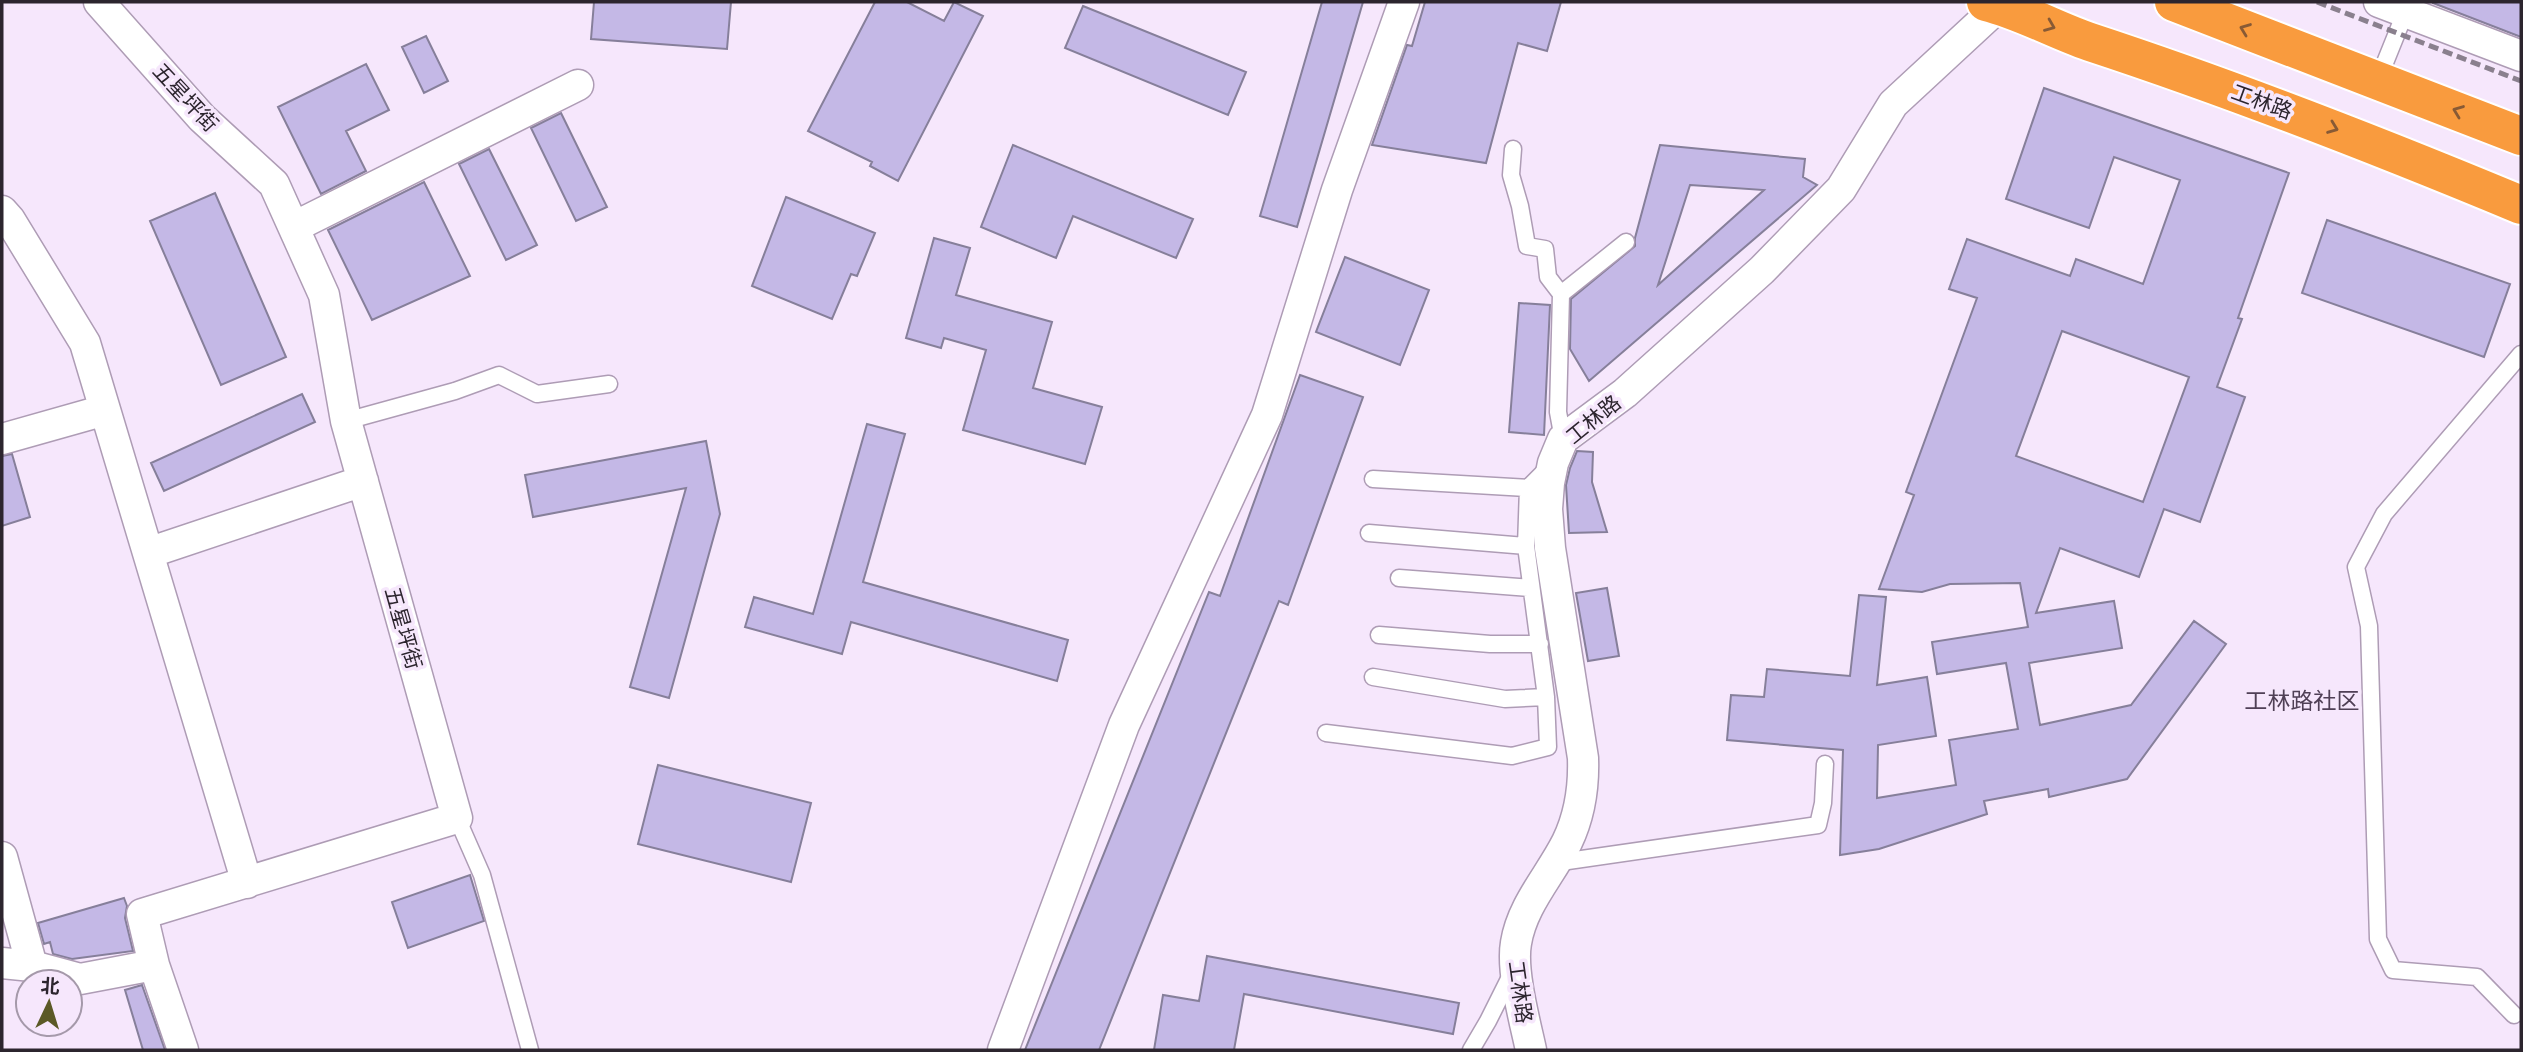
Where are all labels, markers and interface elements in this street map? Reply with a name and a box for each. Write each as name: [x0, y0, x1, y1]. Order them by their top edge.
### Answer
one-way arrow: [2043, 17, 2055, 31]
one-way arrow: [2240, 24, 2252, 38]
street label: 五星坪街: [147, 57, 225, 137]
street label: 工林路: [2228, 77, 2296, 125]
one-way arrow: [2452, 106, 2464, 120]
one-way arrow: [2326, 119, 2338, 133]
street label: 工林路: [1560, 388, 1626, 450]
street label: 五星坪街: [379, 584, 429, 672]
district label: 工林路社区: [2245, 685, 2360, 715]
street label: 工林路: [1503, 959, 1539, 1025]
north arrow: [14, 968, 84, 1038]
text: 北: [40, 973, 61, 999]

